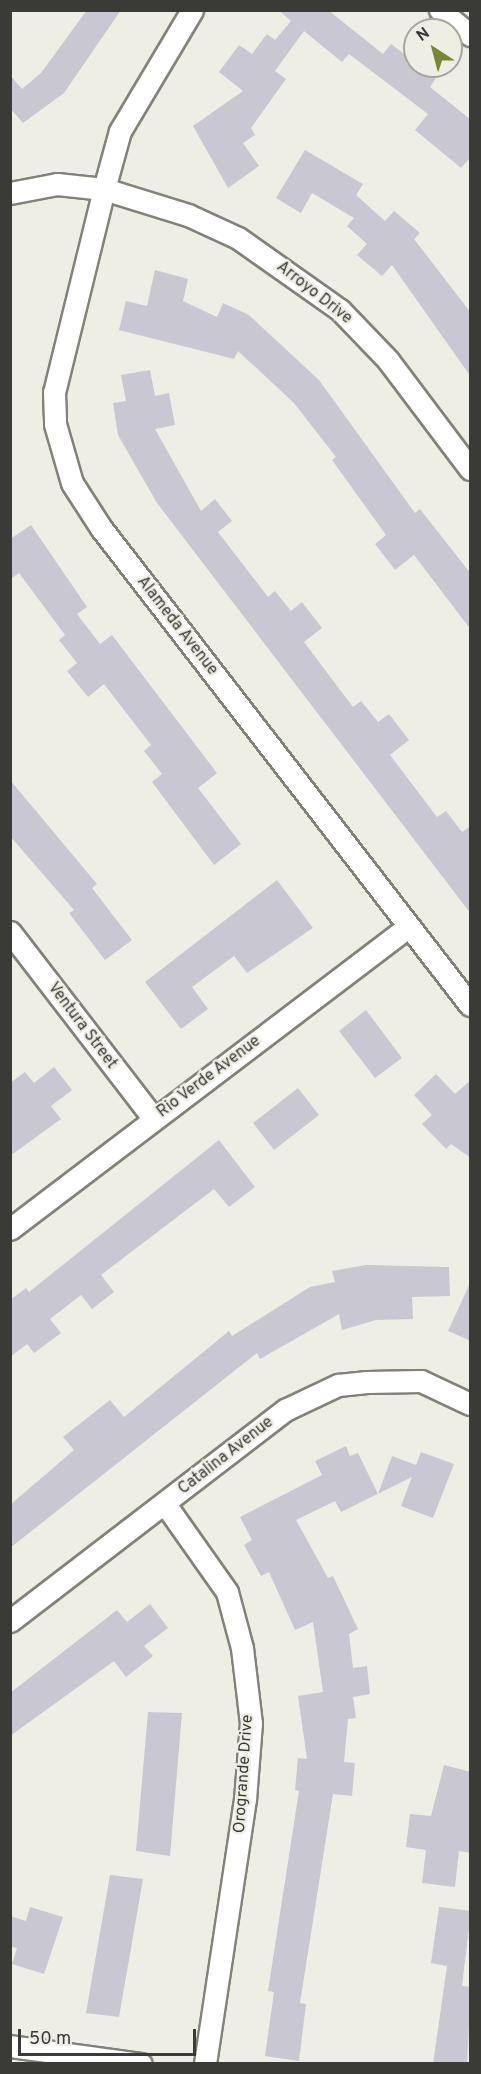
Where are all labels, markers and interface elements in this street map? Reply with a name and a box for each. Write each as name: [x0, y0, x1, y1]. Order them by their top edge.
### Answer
north arrow: [403, 18, 463, 78]
text: N: [413, 24, 434, 47]
street label: Arroyo Drive: [272, 258, 356, 328]
street label: Alameda Avenue: [132, 572, 222, 680]
street label: Ventura Street: [43, 979, 121, 1073]
street label: Rio Verde Avenue: [153, 1031, 265, 1123]
street label: Catalina Avenue: [174, 1413, 278, 1499]
street label: Orogrande Drive: [230, 1714, 258, 1834]
scale bar: [21, 2017, 200, 2055]
text: 50 m: [29, 2028, 71, 2051]

